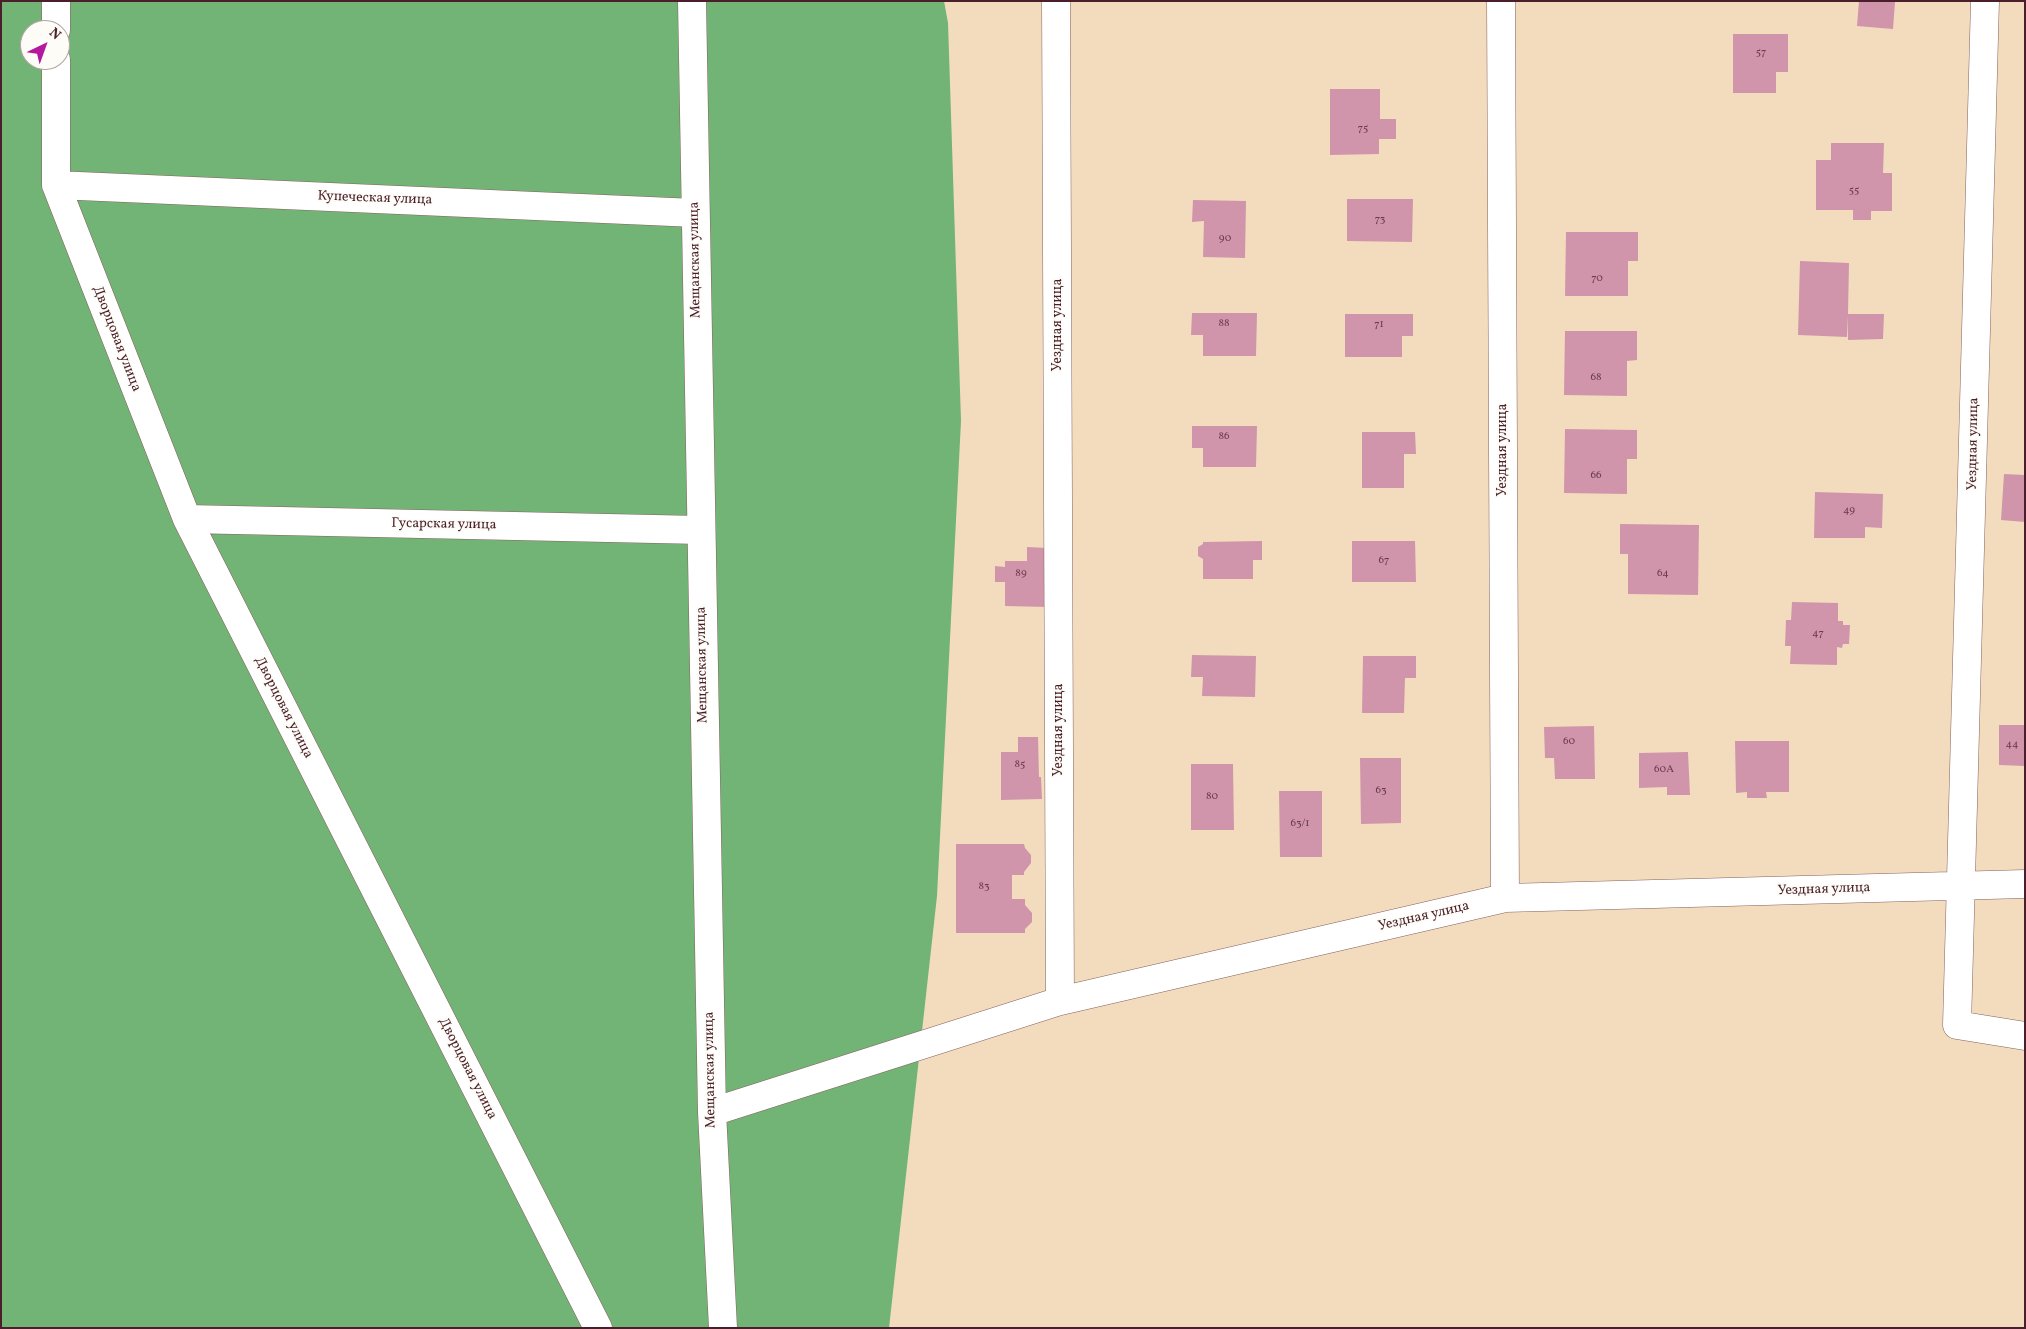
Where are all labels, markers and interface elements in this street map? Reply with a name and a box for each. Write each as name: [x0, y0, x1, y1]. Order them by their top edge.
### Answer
north arrow: [20, 20, 70, 70]
text: N: [45, 24, 65, 45]
house number: 57: [1756, 46, 1766, 60]
house number: 75: [1358, 122, 1368, 136]
house number: 55: [1849, 184, 1859, 198]
street label: Купеческая улица: [317, 189, 433, 209]
street label: Мещанская улица: [687, 201, 705, 319]
house number: 73: [1375, 213, 1385, 227]
house number: 90: [1219, 232, 1231, 246]
house number: 70: [1591, 272, 1603, 286]
street label: Уездная улица: [1050, 279, 1066, 371]
street label: Дворцовая улица: [88, 284, 144, 394]
house number: 88: [1218, 317, 1230, 331]
house number: 71: [1374, 318, 1384, 332]
house number: 68: [1590, 371, 1602, 385]
street label: Уездная улица: [1965, 397, 1983, 491]
street label: Уездная улица: [1495, 404, 1511, 496]
house number: 86: [1218, 430, 1230, 444]
house number: 66: [1590, 469, 1602, 483]
house number: 49: [1843, 504, 1855, 518]
street label: Гусарская улица: [391, 516, 497, 534]
house number: 67: [1379, 554, 1389, 568]
house number: 89: [1015, 567, 1027, 581]
house number: 64: [1657, 567, 1669, 581]
street label: Мещанская улица: [694, 606, 712, 724]
house number: 47: [1812, 627, 1824, 641]
street label: Дворцовая улица: [250, 654, 316, 762]
street label: Уездная улица: [1051, 684, 1067, 776]
house number: 60: [1563, 735, 1575, 749]
house number: 44: [2005, 738, 2019, 752]
house number: 85: [1015, 758, 1025, 772]
house number: 60А: [1654, 763, 1674, 777]
house number: 63: [1375, 784, 1387, 798]
house number: 80: [1206, 790, 1218, 804]
house number: 63/1: [1290, 817, 1310, 831]
house number: 83: [978, 880, 990, 894]
street label: Уездная улица: [1777, 880, 1871, 900]
street label: Уездная улица: [1377, 898, 1471, 936]
street label: Мещанская улица: [702, 1011, 720, 1129]
street label: Дворцовая улица: [434, 1015, 500, 1123]

